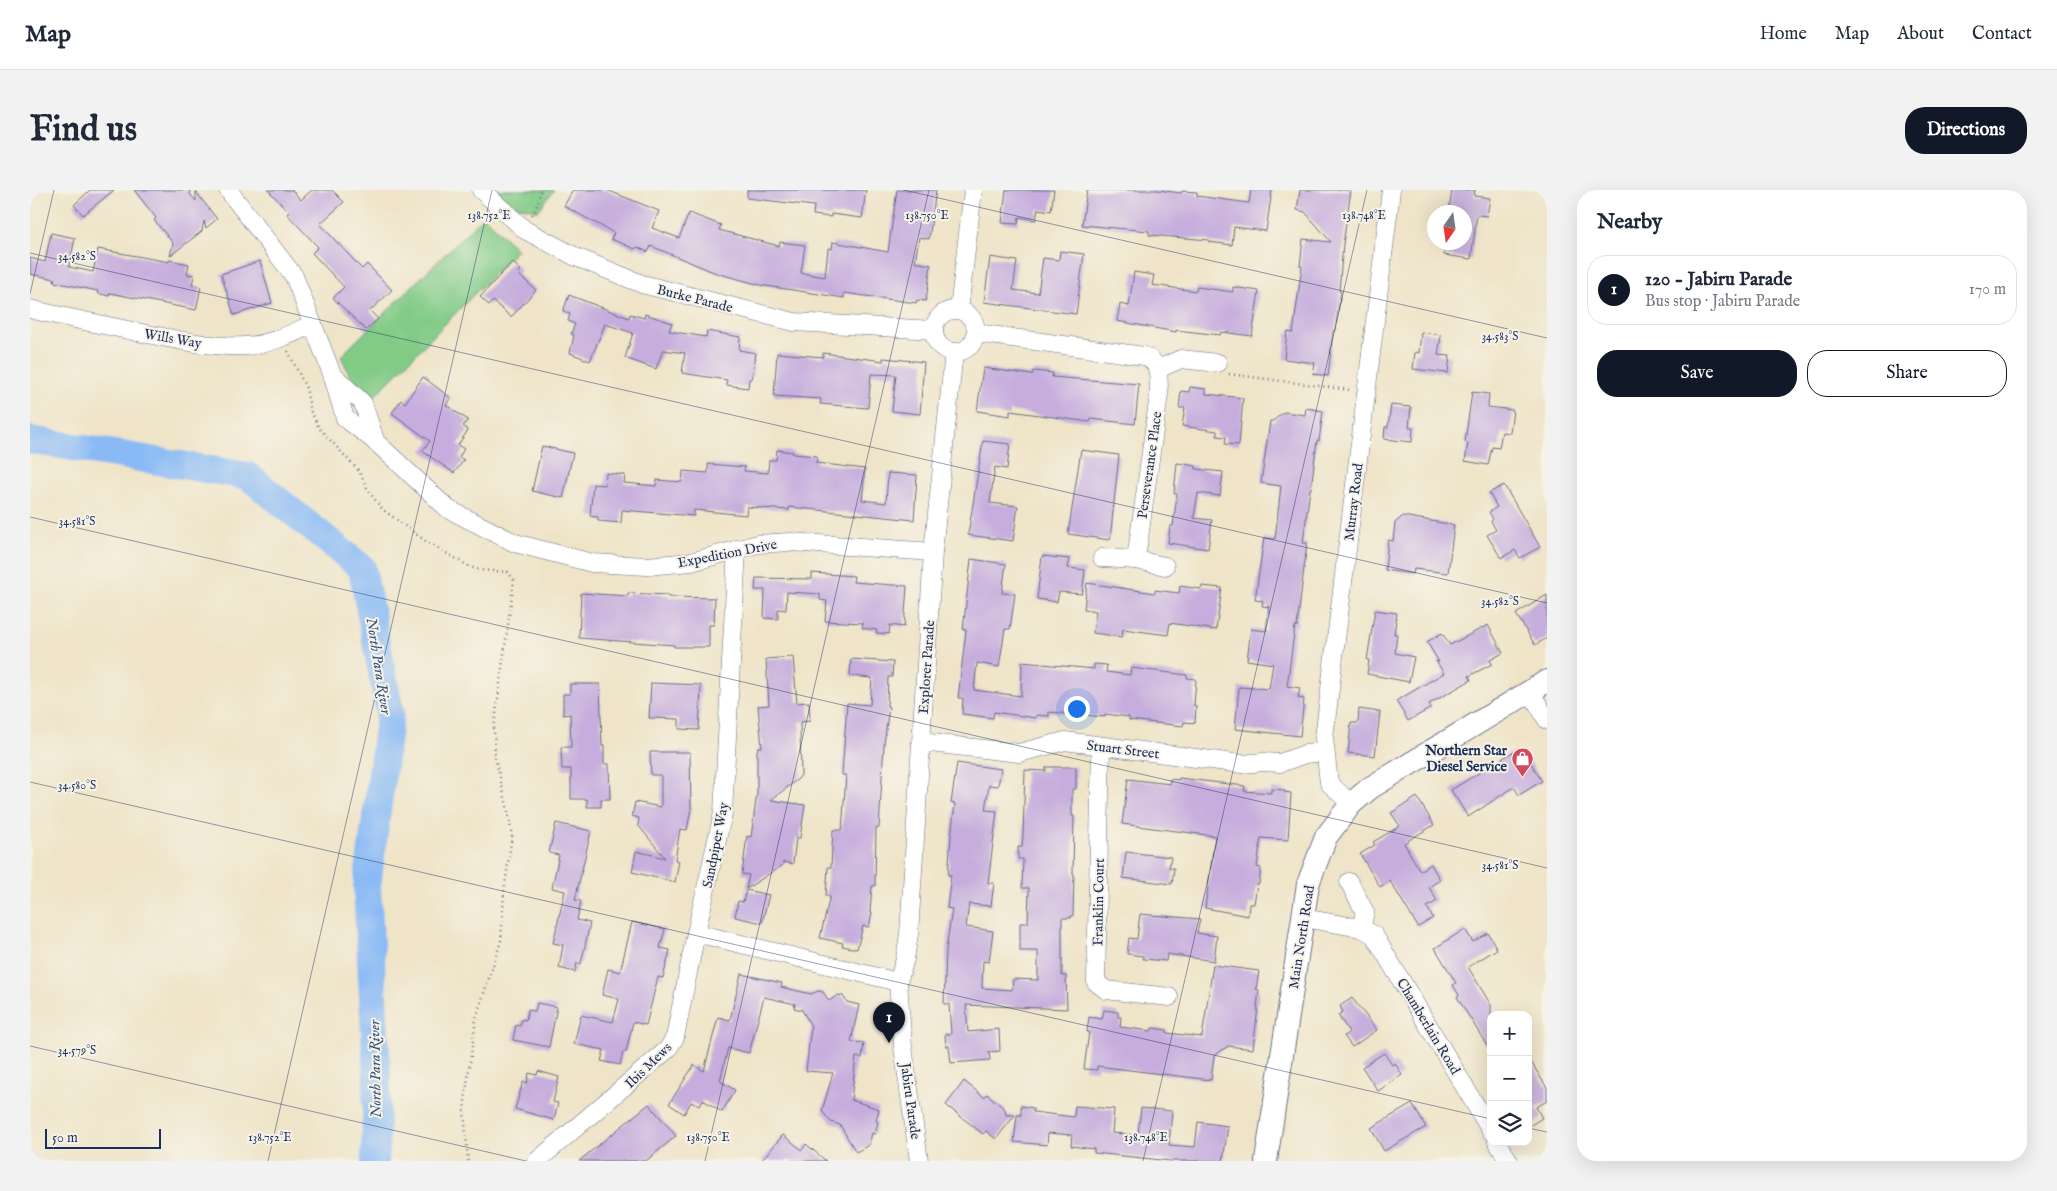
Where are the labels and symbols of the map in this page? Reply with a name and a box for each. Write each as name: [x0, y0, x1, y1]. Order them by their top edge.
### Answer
north arrow: [1427, 205, 1472, 250]
text: 138.752°E: [467, 208, 511, 223]
text: 138.750°E: [905, 208, 949, 223]
text: 138.748°E: [1342, 208, 1386, 223]
text: 34.582°S: [58, 249, 96, 264]
street label: Burke Parade: [655, 281, 735, 317]
street label: Wills Way: [143, 325, 203, 353]
text: 34.583°S: [1482, 329, 1518, 344]
street label: Perseverance Place: [1134, 410, 1166, 520]
street label: Murray Road: [1340, 462, 1368, 542]
text: 34.581°S: [59, 514, 95, 529]
street label: Expedition Drive: [676, 535, 779, 572]
text: 34.582°S: [1481, 594, 1519, 609]
water label: North Para River: [361, 616, 396, 717]
street label: Explorer Parade: [915, 619, 939, 715]
your location: [1064, 696, 1090, 722]
street label: Stuart Street: [1086, 737, 1160, 763]
place label: Northern Star Diesel Service: [1424, 742, 1508, 776]
shop icon: Northern Star Diesel Service: [1511, 746, 1535, 777]
text: 34.580°S: [58, 778, 96, 793]
street label: Sandpiper Way: [699, 801, 733, 890]
street label: Franklin Court: [1089, 858, 1109, 946]
text: 34.581°S: [1482, 858, 1518, 873]
street label: Main North Road: [1285, 883, 1319, 990]
street label: Chamberlain Road: [1392, 975, 1464, 1078]
pin: 1: [873, 1002, 905, 1043]
water label: North Para River: [365, 1019, 386, 1118]
street label: Ibis Mews: [621, 1039, 676, 1093]
text: 34.579°S: [58, 1043, 96, 1058]
street label: Jabiru Parade: [895, 1060, 924, 1141]
scale bar: [45, 1126, 161, 1149]
text: 138.752°E: [248, 1130, 292, 1145]
text: 138.750°E: [686, 1130, 730, 1145]
text: 138.748°E: [1124, 1130, 1168, 1145]

